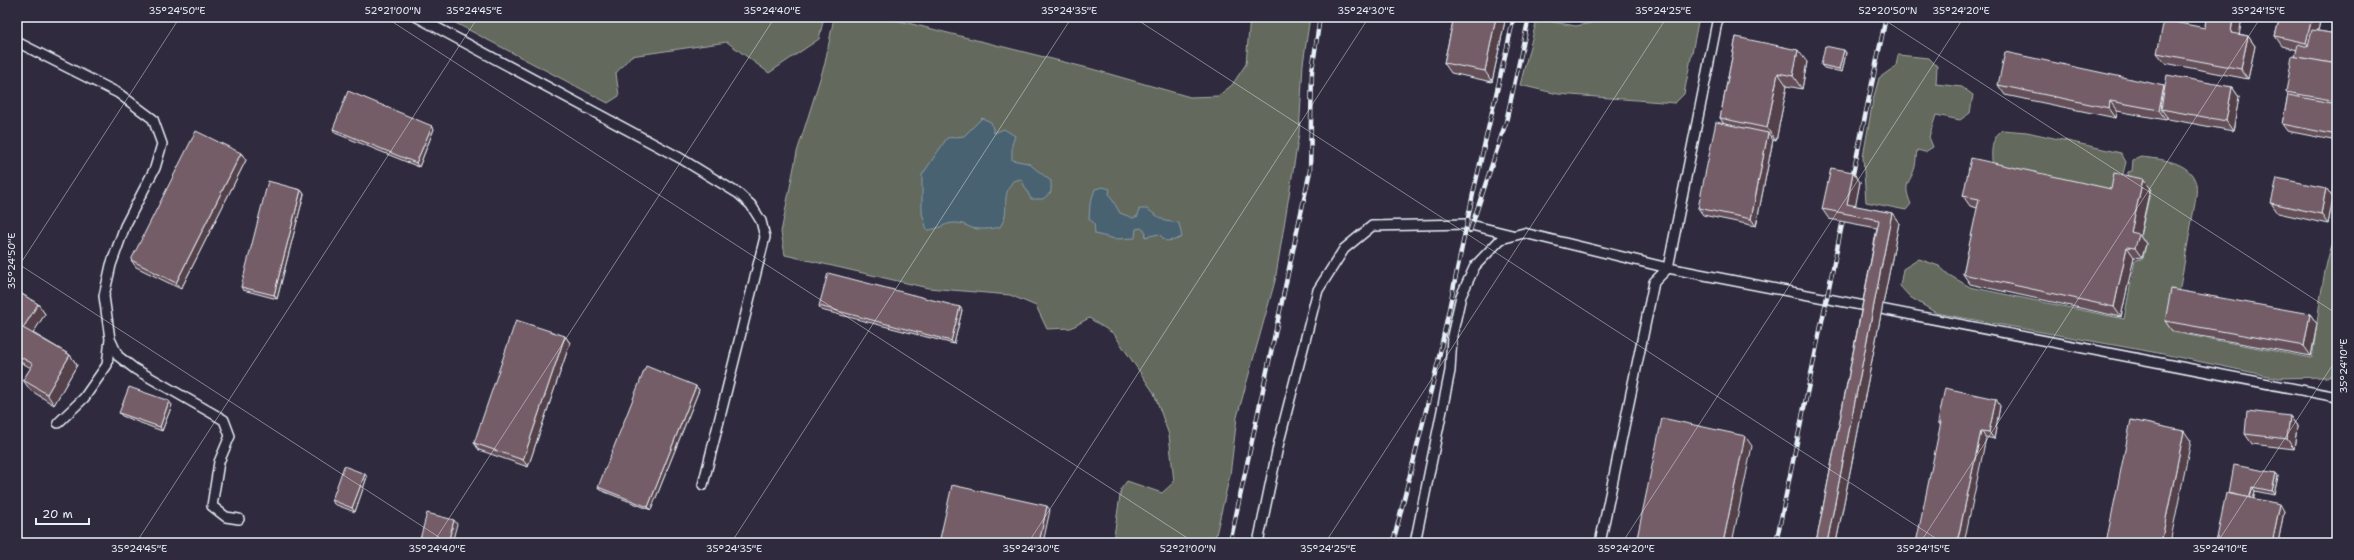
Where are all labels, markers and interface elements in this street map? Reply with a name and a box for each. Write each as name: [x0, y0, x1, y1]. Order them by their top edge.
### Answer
text: 35°24'50"E: [148, 4, 206, 17]
text: 52°21'00"N: [365, 4, 421, 17]
text: 35°24'45"E: [446, 4, 502, 17]
text: 35°24'40"E: [743, 4, 801, 17]
text: 35°24'35"E: [1041, 4, 1097, 17]
text: 35°24'30"E: [1337, 4, 1395, 17]
text: 35°24'25"E: [1635, 4, 1691, 17]
text: 52°20'50"N: [1859, 4, 1917, 17]
text: 35°24'20"E: [1932, 4, 1990, 17]
text: 35°24'15"E: [2231, 4, 2285, 17]
text: 35°24'50"E: [5, 232, 18, 290]
text: 35°24'10"E: [2337, 339, 2350, 394]
scale bar: [36, 500, 89, 526]
text: 20 m: [42, 506, 73, 522]
text: 35°24'45"E: [111, 542, 167, 555]
text: 35°24'40"E: [408, 542, 466, 555]
text: 35°24'35"E: [706, 542, 762, 555]
text: 35°24'30"E: [1002, 542, 1060, 555]
text: 52°21'00"N: [1160, 542, 1216, 555]
text: 35°24'25"E: [1300, 542, 1356, 555]
text: 35°24'20"E: [1597, 542, 1655, 555]
text: 35°24'15"E: [1896, 542, 1950, 555]
text: 35°24'10"E: [2193, 542, 2248, 555]

